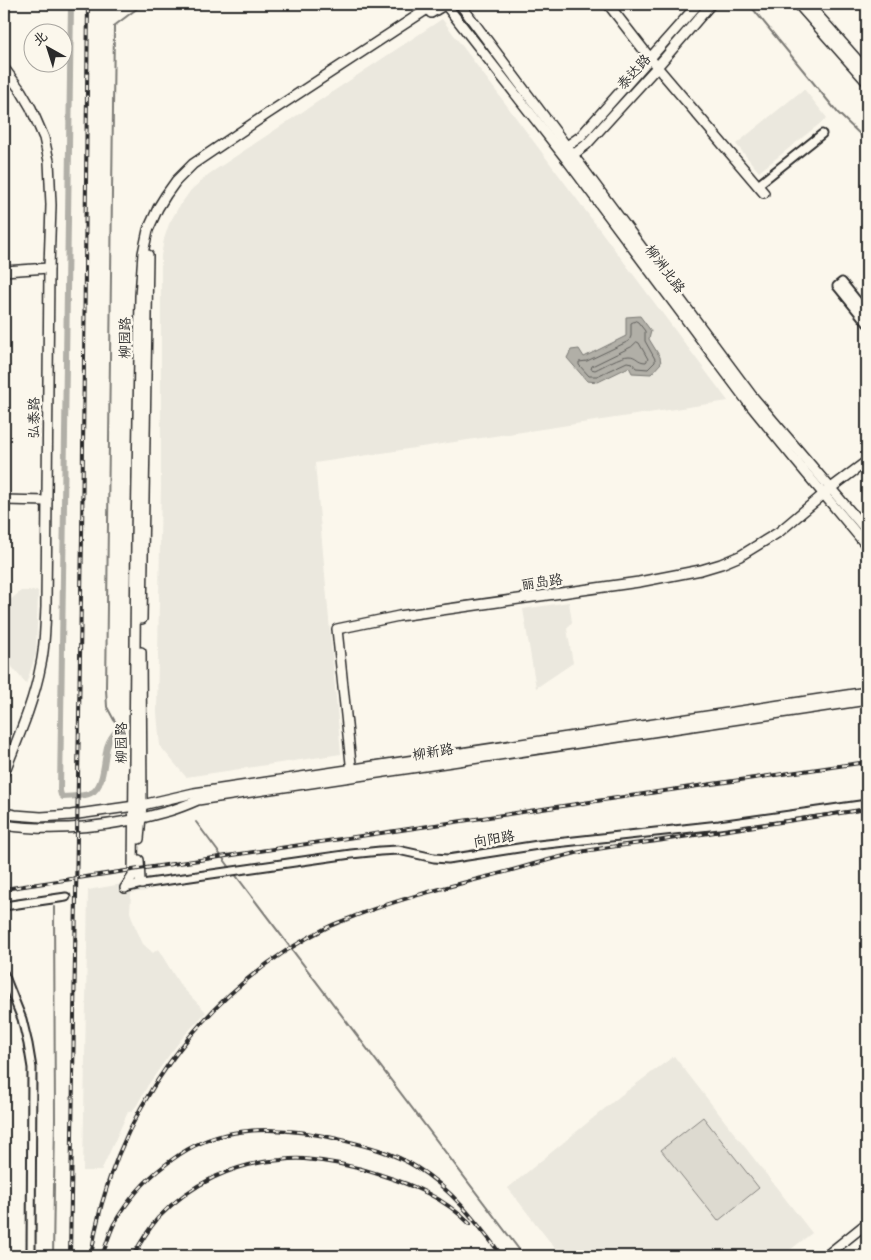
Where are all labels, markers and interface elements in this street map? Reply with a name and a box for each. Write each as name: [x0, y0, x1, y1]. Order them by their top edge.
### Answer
north arrow: [22, 22, 72, 72]
text: 北: [29, 27, 51, 49]
street label: 泰达路: [614, 51, 654, 93]
street label: 柳洲北路: [641, 242, 689, 296]
street label: 柳园路: [116, 317, 134, 359]
street label: 弘泰路: [25, 397, 43, 439]
street label: 丽岛路: [520, 571, 564, 593]
street label: 柳园路: [113, 722, 130, 764]
street label: 柳新路: [411, 740, 455, 764]
street label: 向阳路: [472, 827, 516, 851]

